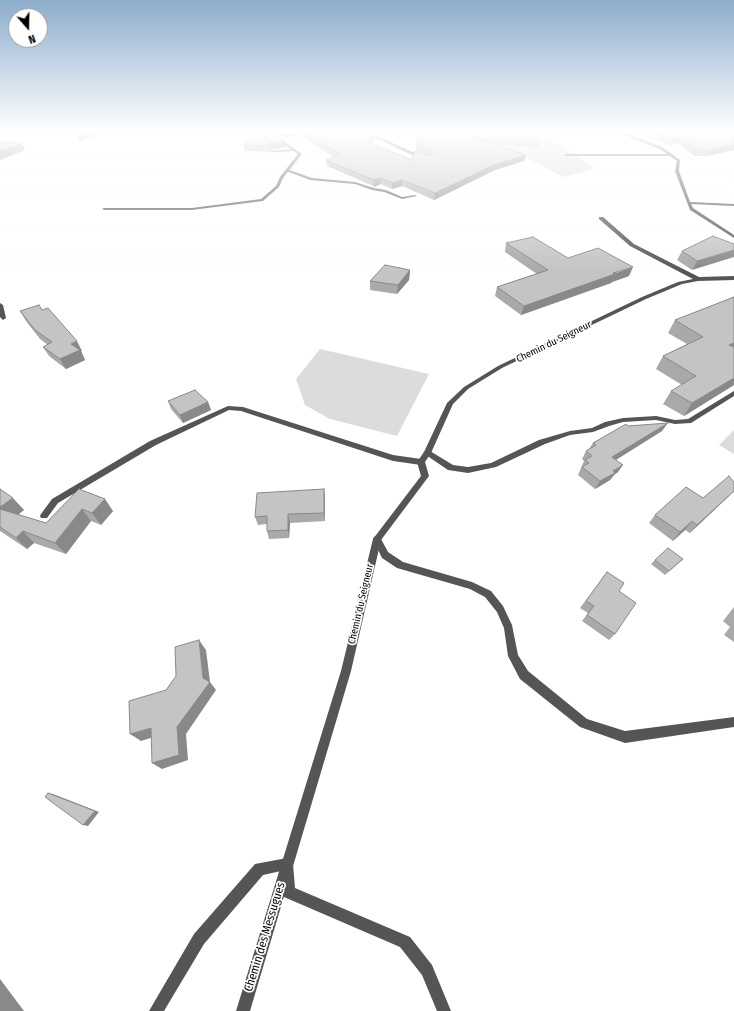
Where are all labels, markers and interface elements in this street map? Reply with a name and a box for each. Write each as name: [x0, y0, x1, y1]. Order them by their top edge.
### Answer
north arrow: [8, 8, 48, 48]
text: N: [27, 32, 37, 46]
street label: Chemin du Seigneur: [515, 319, 593, 365]
street label: Chemin du Seigneur: [346, 563, 376, 645]
street label: Chemin des Messugues: [242, 881, 288, 993]

